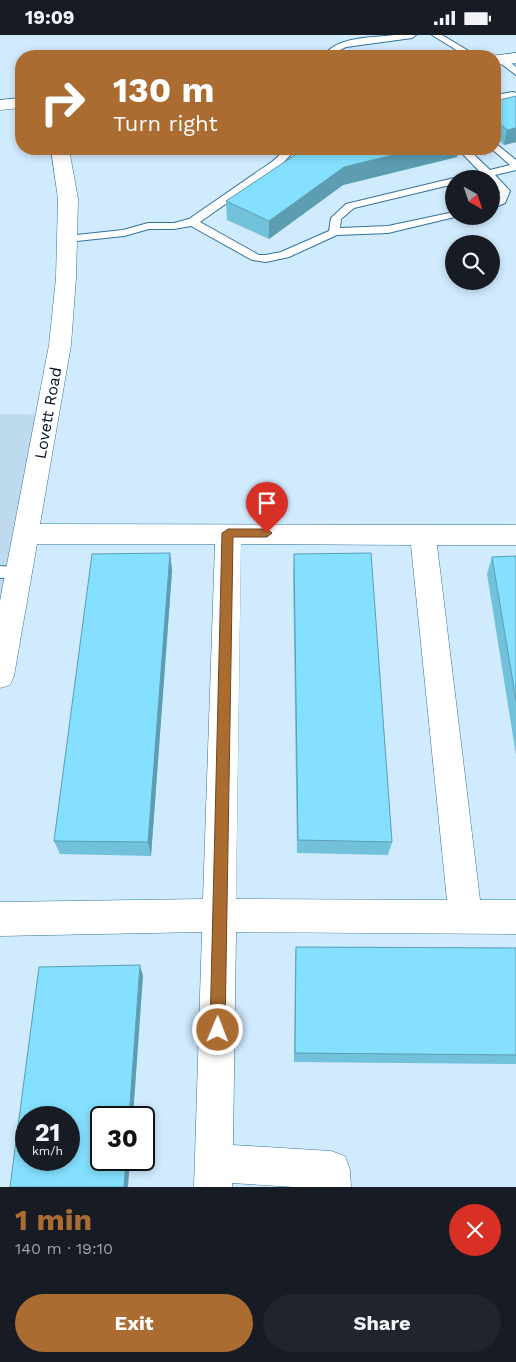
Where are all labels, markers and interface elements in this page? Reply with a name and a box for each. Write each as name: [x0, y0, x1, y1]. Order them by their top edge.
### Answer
text: 19:09: [25, 6, 75, 29]
text: 130 m: [113, 69, 214, 111]
icon: right: [30, 70, 95, 135]
text: Turn right: [113, 111, 218, 136]
north arrow: [445, 170, 500, 225]
map controls: [445, 170, 500, 290]
button: search: [445, 235, 500, 290]
street label: Lovett Road: [31, 365, 65, 461]
pin: [246, 482, 288, 533]
icon: arrive: [253, 489, 281, 517]
position arrow: [191, 1003, 243, 1055]
speed limit sign: 30: [90, 1106, 155, 1171]
text: 21: [35, 1118, 60, 1147]
text: km/h: [32, 1144, 63, 1158]
text: 1 min: [15, 1202, 92, 1237]
button: close: [449, 1204, 501, 1256]
text: 140 m · 19:10: [15, 1239, 113, 1258]
button: Exit: [15, 1294, 253, 1352]
button: Share: [263, 1294, 501, 1352]

